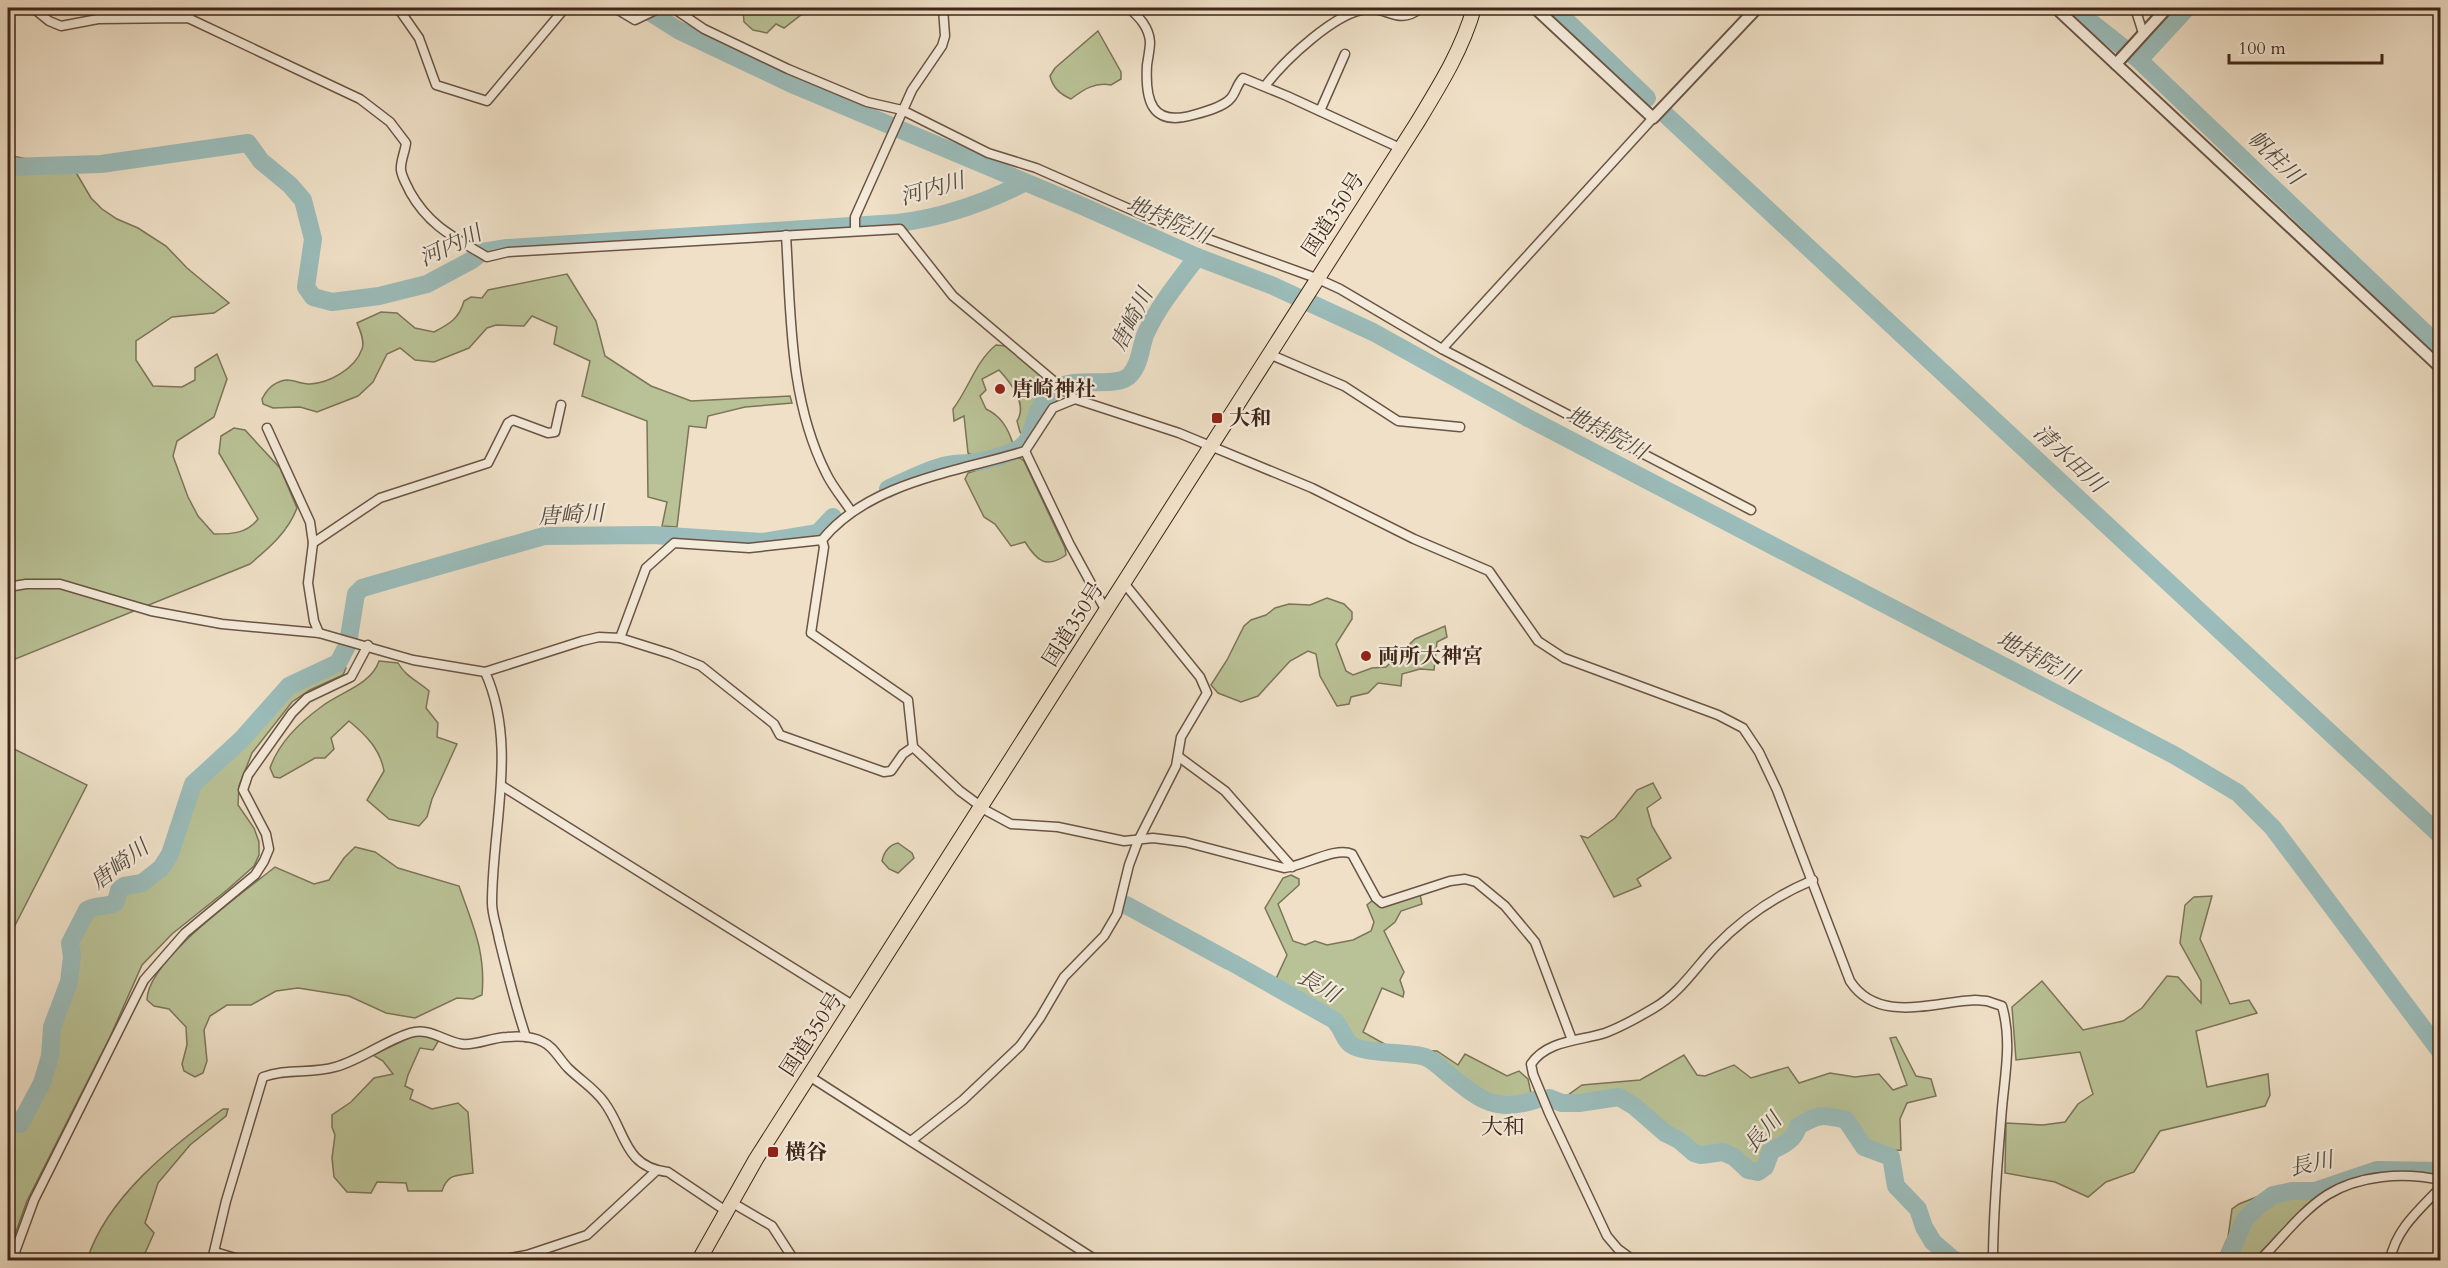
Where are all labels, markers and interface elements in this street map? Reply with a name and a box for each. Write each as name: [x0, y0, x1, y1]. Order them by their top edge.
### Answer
scale bar: [2229, 27, 2382, 65]
text: 100 m: [2238, 36, 2286, 61]
water label: 帆柱川: [2241, 124, 2311, 193]
water label: 河内川: [896, 165, 970, 212]
street label: 国道350号: [1295, 166, 1372, 262]
water label: 地持院川: [1122, 189, 1217, 252]
water label: 河内川: [414, 218, 488, 273]
water label: 唐崎川: [1104, 281, 1161, 356]
place label: 唐崎神社: [1012, 375, 1096, 404]
marker: 唐崎神社: [993, 382, 1007, 396]
water label: 地持院川: [1561, 399, 1654, 468]
place label: 大和: [1229, 404, 1271, 433]
marker: 大和: [1210, 411, 1224, 425]
water label: 清水田川: [2027, 418, 2113, 501]
water label: 唐崎川: [537, 498, 607, 532]
street label: 国道350号: [1036, 576, 1111, 672]
water label: 地持院川: [1992, 624, 2085, 693]
place label: 両所大神宮: [1378, 642, 1483, 671]
marker: 両所大神宮: [1359, 649, 1373, 663]
water label: 唐崎川: [84, 832, 157, 897]
water label: 長川: [1292, 962, 1347, 1011]
street label: 国道350号: [773, 986, 850, 1082]
water label: 長川: [1737, 1105, 1790, 1159]
district label: 大和: [1481, 1112, 1525, 1142]
place label: 横谷: [785, 1138, 827, 1167]
water label: 長川: [2287, 1144, 2338, 1183]
marker: 横谷: [766, 1145, 780, 1159]

